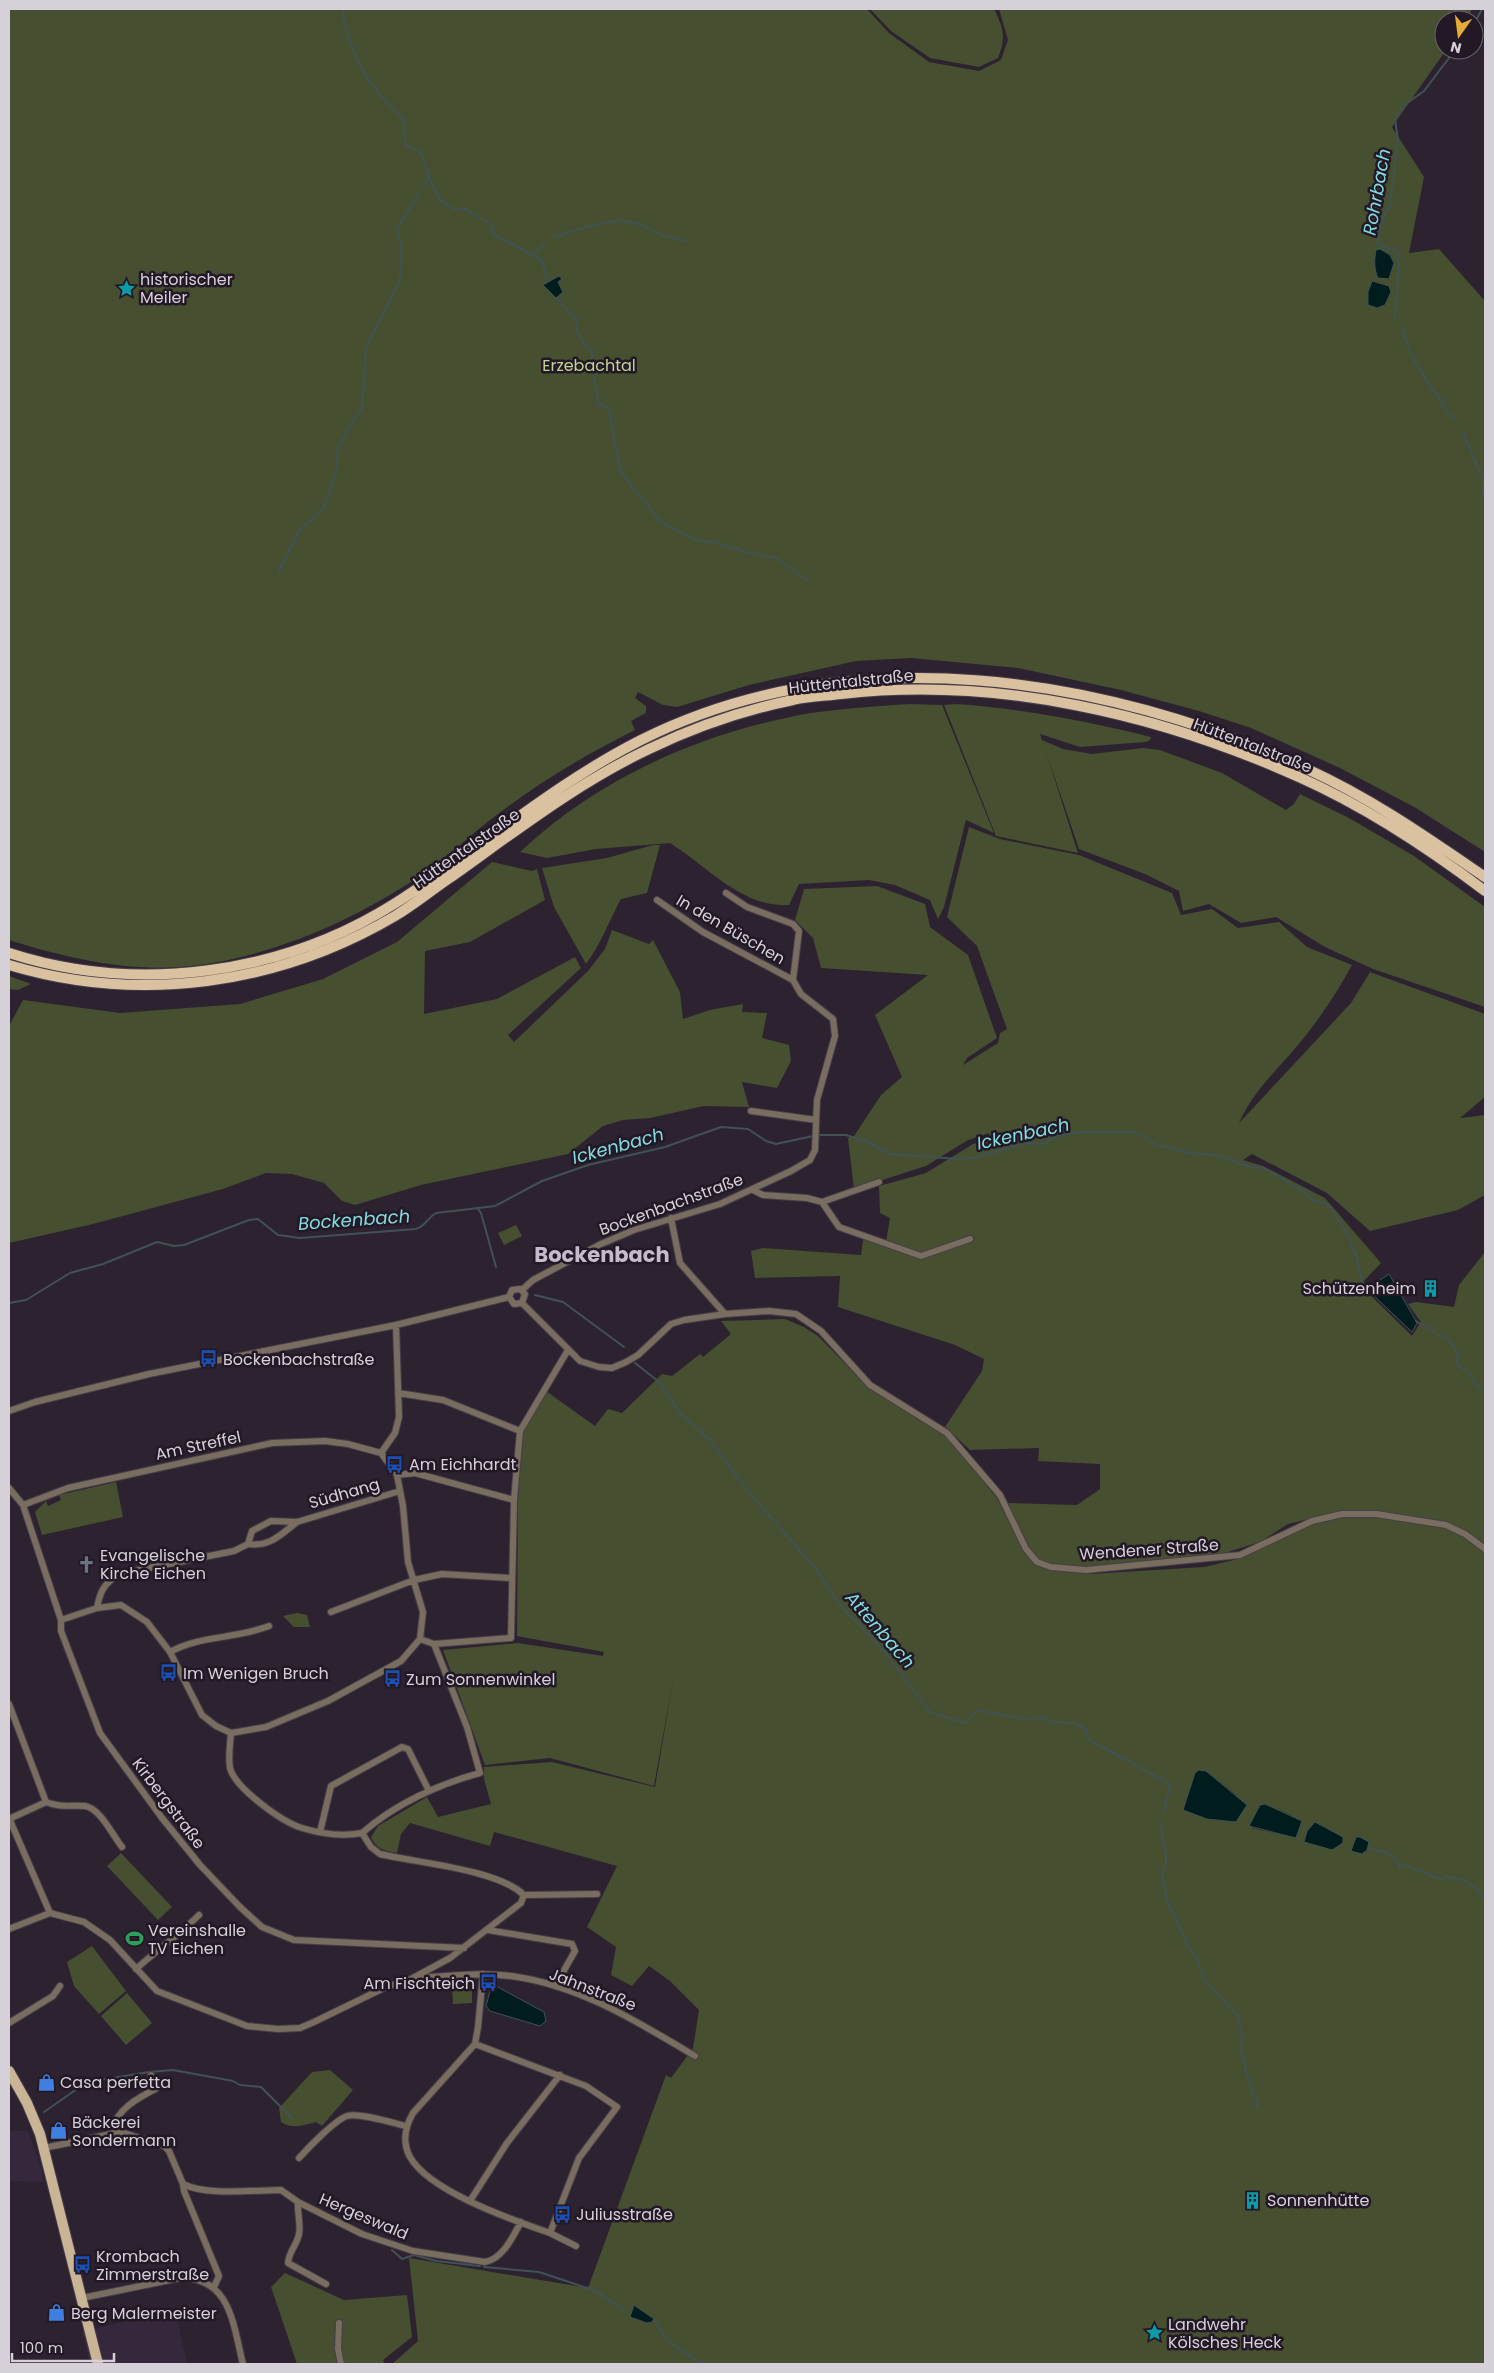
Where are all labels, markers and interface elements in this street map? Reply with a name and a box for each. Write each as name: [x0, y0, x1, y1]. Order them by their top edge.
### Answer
north arrow: [1434, 10, 1484, 60]
text: N: [1448, 37, 1463, 59]
water label: Rohrbach: [1357, 147, 1396, 237]
place label: historischer Meiler: [140, 268, 233, 309]
place icon: historischer Meiler: [116, 278, 136, 298]
park label: Erzebachtal: [542, 354, 636, 377]
street label: Hüttentalstraße: [787, 663, 915, 699]
street label: Hüttentalstraße: [1190, 712, 1316, 779]
street label: Hüttentalstraße: [408, 803, 524, 894]
street label: In den Büschen: [672, 889, 789, 970]
water label: Ickenbach: [974, 1112, 1072, 1156]
water label: Ickenbach: [569, 1121, 667, 1170]
street label: Bockenbachstraße: [596, 1168, 746, 1241]
water label: Bockenbach: [297, 1203, 411, 1236]
district label: Bockenbach: [534, 1240, 670, 1269]
place label: Schützenheim: [1303, 1277, 1416, 1300]
building icon: Schützenheim: [1420, 1278, 1440, 1298]
place label: Bockenbachstraße: [223, 1348, 375, 1371]
bus stop icon: Bockenbachstraße: [199, 1349, 219, 1369]
street label: Am Streffel: [153, 1425, 243, 1466]
place label: Am Eichhardt: [409, 1453, 516, 1476]
bus stop icon: Am Eichhardt: [385, 1454, 405, 1474]
street label: Südhang: [306, 1472, 382, 1515]
street label: Wendener Straße: [1079, 1533, 1220, 1566]
place label: Evangelische Kirche Eichen: [100, 1544, 206, 1585]
church icon: Evangelische Kirche Eichen: [76, 1554, 96, 1574]
water label: Attenbach: [839, 1585, 921, 1674]
place label: Im Wenigen Bruch: [183, 1662, 329, 1685]
bus stop icon: Im Wenigen Bruch: [159, 1663, 179, 1683]
place label: Zum Sonnenwinkel: [406, 1668, 555, 1691]
bus stop icon: Zum Sonnenwinkel: [382, 1669, 402, 1689]
street label: Kirbergstraße: [127, 1753, 211, 1854]
place label: Vereinshalle TV Eichen: [148, 1919, 246, 1960]
sports icon: Vereinshalle TV Eichen: [124, 1929, 144, 1949]
street label: Jahnstraße: [546, 1962, 640, 2017]
place label: Am Fischteich: [364, 1972, 475, 1995]
bus stop icon: Am Fischteich: [479, 1973, 499, 1993]
place label: Casa perfetta: [60, 2071, 171, 2094]
shop icon: Casa perfetta: [36, 2072, 56, 2092]
place label: Bäckerei Sondermann: [72, 2111, 176, 2152]
shop icon: Bäckerei Sondermann: [48, 2121, 68, 2141]
street label: Hergeswald: [316, 2187, 412, 2246]
place label: Sonnenhütte: [1267, 2189, 1369, 2212]
building icon: Sonnenhütte: [1243, 2190, 1263, 2210]
place label: Juliusstraße: [576, 2203, 673, 2226]
bus stop icon: Juliusstraße: [552, 2204, 572, 2224]
place label: Krombach Zimmerstraße: [96, 2245, 209, 2286]
bus stop icon: Krombach Zimmerstraße: [72, 2255, 92, 2275]
place label: Berg Malermeister: [71, 2302, 217, 2325]
shop icon: Berg Malermeister: [47, 2303, 67, 2323]
place label: Landwehr Kölsches Heck: [1168, 2313, 1282, 2354]
place icon: Landwehr Kölsches Heck: [1144, 2323, 1164, 2343]
scale bar: [12, 2330, 115, 2362]
text: 100 m: [20, 2337, 63, 2358]

